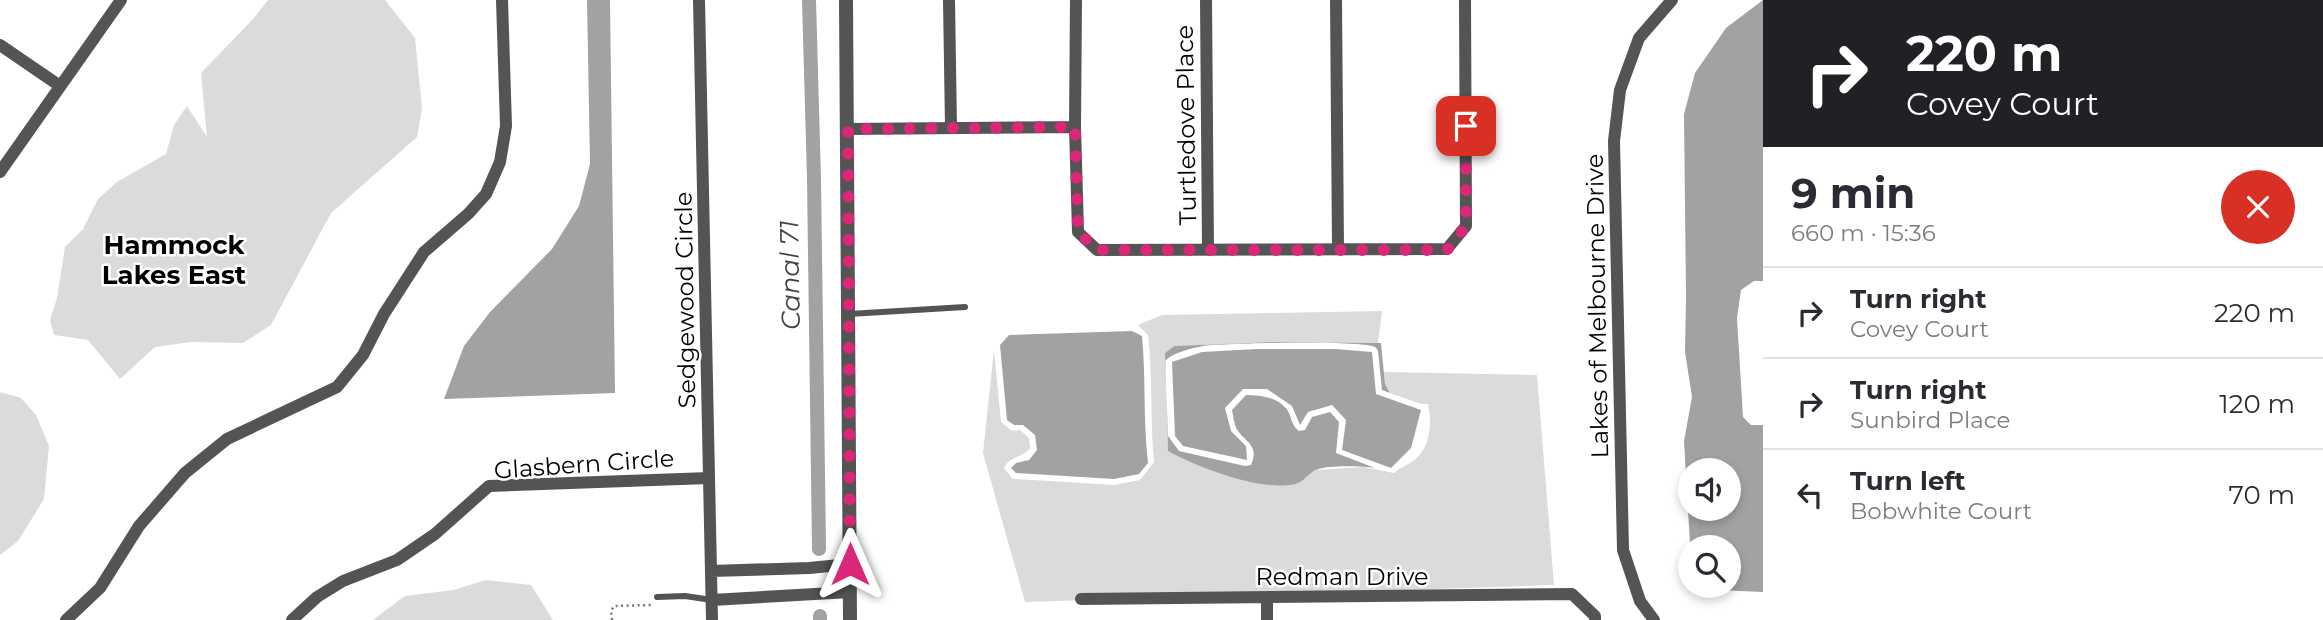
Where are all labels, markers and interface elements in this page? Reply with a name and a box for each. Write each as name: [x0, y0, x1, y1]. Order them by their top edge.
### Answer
text: 220 m: [1906, 24, 2062, 83]
street label: Turtledove Place: [1170, 25, 1202, 225]
icon: right: [1791, 28, 1882, 119]
text: Covey Court: [1906, 84, 2099, 123]
pin: [1436, 96, 1496, 156]
icon: arrive: [1447, 107, 1485, 145]
street label: Lakes of Melbourne Drive: [1580, 153, 1614, 459]
text: 9 min: [1791, 167, 1915, 219]
button: close: [2221, 170, 2295, 244]
street label: Sedgewood Circle: [669, 191, 701, 409]
text: 660 m · 15:36: [1791, 219, 1936, 247]
water label: Canal 71: [773, 220, 807, 330]
district label: Hammock Lakes East: [102, 229, 246, 291]
text: Turn right: [1850, 283, 1986, 315]
icon: right: [1791, 294, 1829, 332]
text: 220 m: [2214, 297, 2295, 329]
text: Covey Court: [1850, 315, 1989, 343]
text: Turn right: [1850, 374, 1986, 406]
icon: right: [1791, 385, 1829, 423]
text: 120 m: [2219, 388, 2295, 420]
text: Sunbird Place: [1850, 406, 2010, 434]
street label: Glasbern Circle: [493, 443, 675, 485]
map controls: [1678, 458, 1741, 598]
button: sound: [1678, 458, 1741, 521]
text: Turn left: [1850, 465, 1966, 497]
icon: left: [1791, 476, 1829, 514]
text: 70 m: [2229, 479, 2295, 511]
text: Bobwhite Court: [1850, 497, 2032, 525]
position arrow: [813, 527, 887, 601]
button: search: [1678, 535, 1741, 598]
street label: Redman Drive: [1255, 562, 1429, 591]

